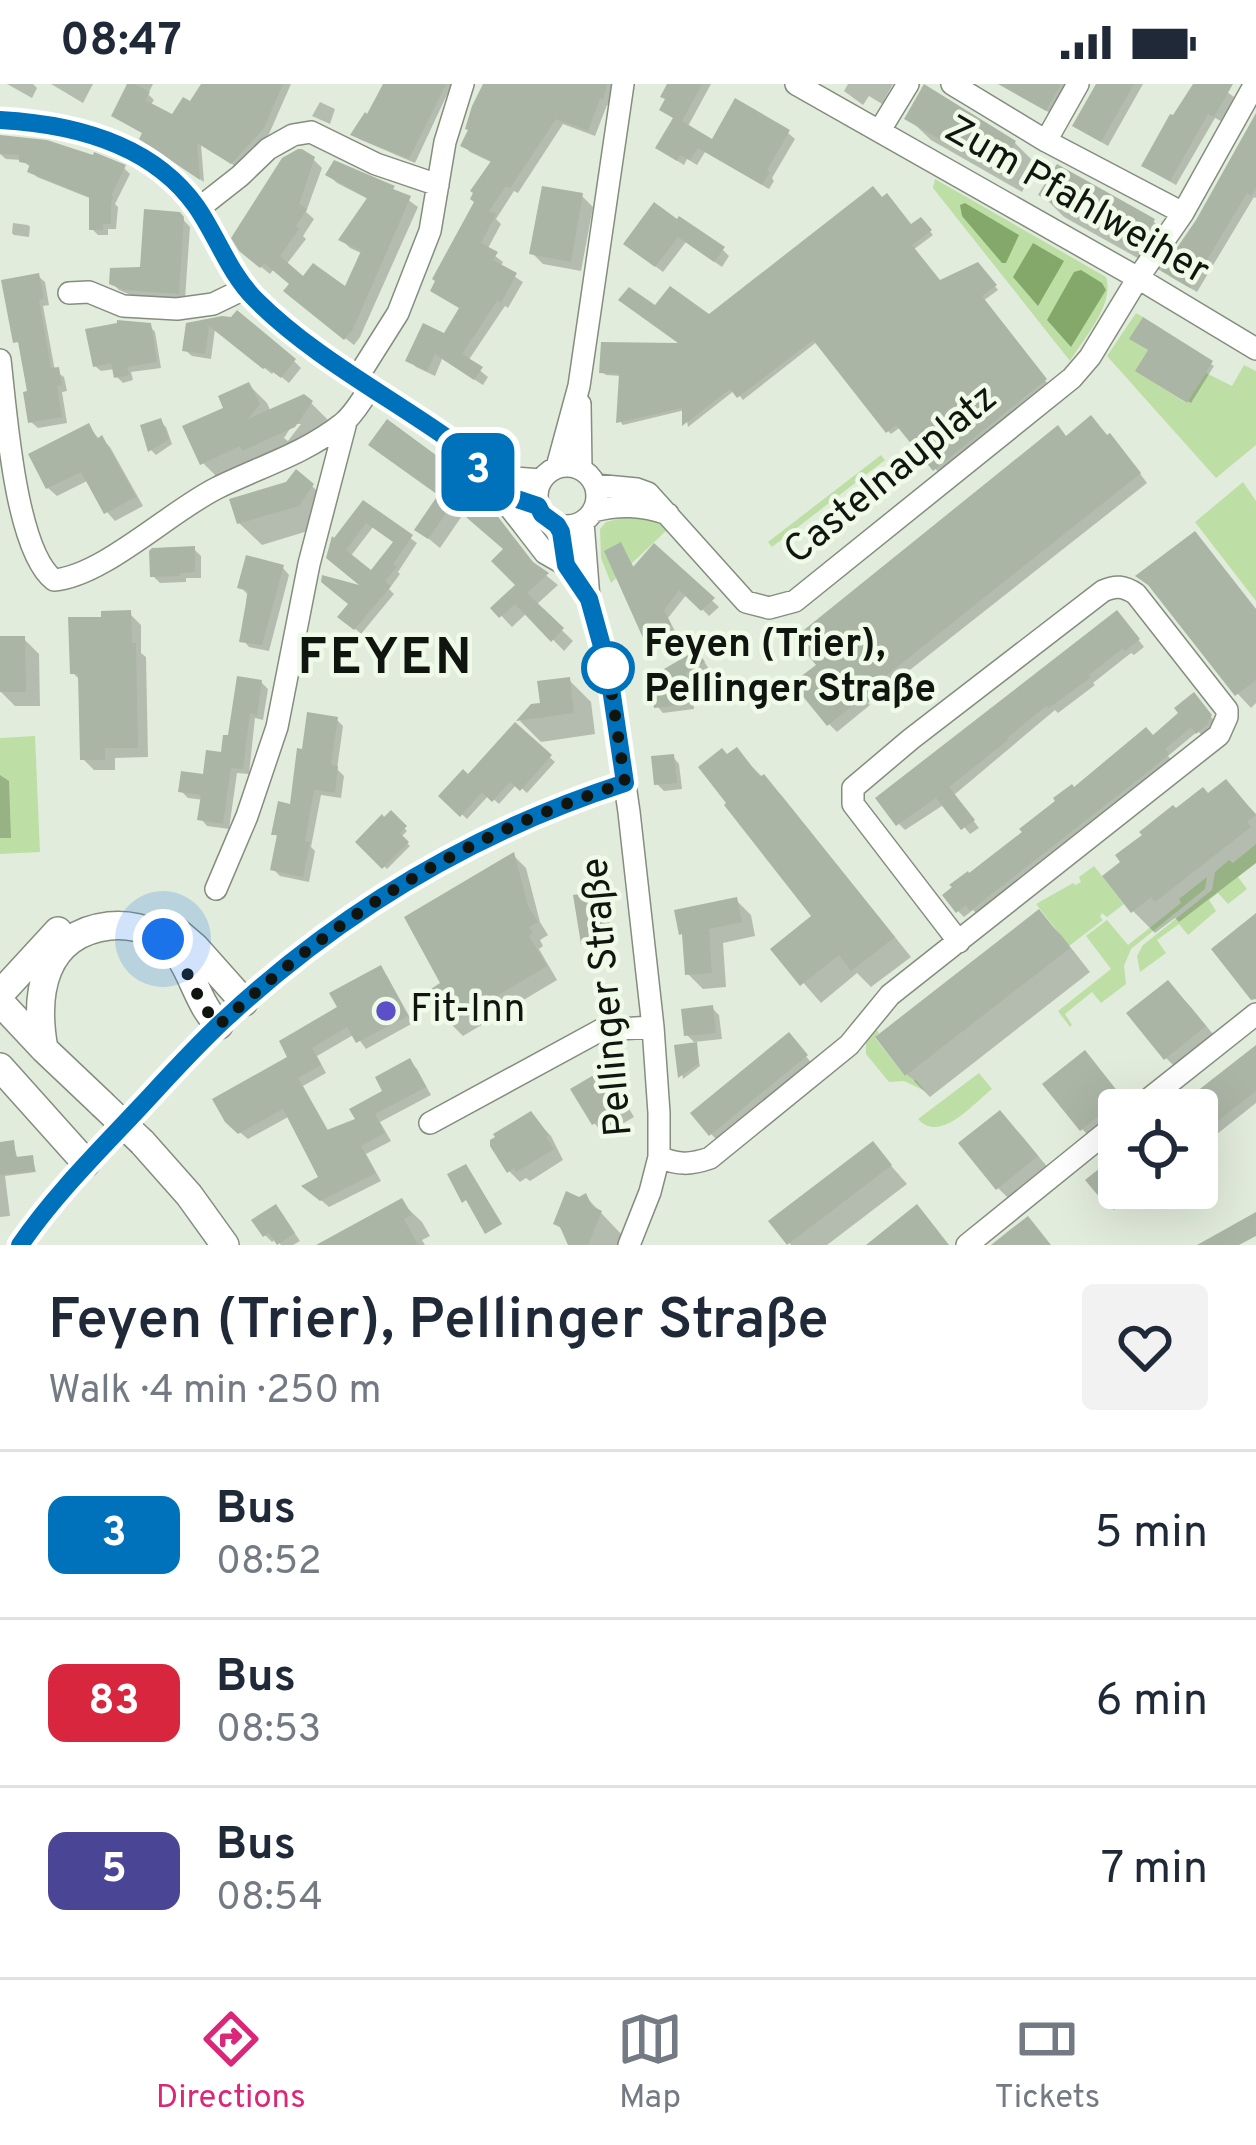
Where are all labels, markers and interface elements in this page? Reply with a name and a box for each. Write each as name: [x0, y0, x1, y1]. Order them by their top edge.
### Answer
text: 08:47: [60, 14, 182, 71]
street label: Zum Pfahlweiher: [935, 106, 1217, 298]
street label: Castelnauplatz: [775, 375, 1009, 577]
line badge: 3: [439, 433, 517, 511]
text: 3: [465, 445, 491, 498]
place label: Feyen (Trier), Pellinger Straße: [644, 622, 936, 716]
district label: FEYEN: [297, 628, 475, 693]
marker: Feyen (Trier), Pellinger Straße: [583, 643, 633, 693]
street label: Pellinger Straße: [572, 856, 646, 1138]
your location: [133, 909, 193, 969]
place label: Fit-Inn: [410, 987, 525, 1036]
marker: Fit-Inn: [373, 998, 399, 1024]
map controls: [1098, 1089, 1218, 1209]
button: locate: [1098, 1089, 1218, 1209]
button: heart: [1082, 1284, 1208, 1410]
text: Feyen (Trier), Pellinger Straße: [48, 1287, 829, 1359]
text: Walk · 4 min · 250 m: [48, 1368, 381, 1417]
text: Bus: [216, 1482, 296, 1539]
text: 5 min: [1095, 1506, 1208, 1563]
text: 3: [101, 1508, 127, 1561]
text: 08:52: [216, 1539, 322, 1588]
text: Bus: [216, 1650, 296, 1707]
text: 6 min: [1096, 1674, 1208, 1731]
text: 83: [88, 1676, 140, 1729]
text: 08:53: [216, 1707, 321, 1756]
text: Bus: [216, 1818, 296, 1875]
text: 7 min: [1101, 1842, 1208, 1899]
text: 5: [101, 1844, 127, 1897]
text: 08:54: [216, 1875, 323, 1924]
tab: Directions: [156, 2006, 306, 2120]
tab: Map: [617, 2006, 683, 2120]
tab: Tickets: [995, 2006, 1100, 2120]

